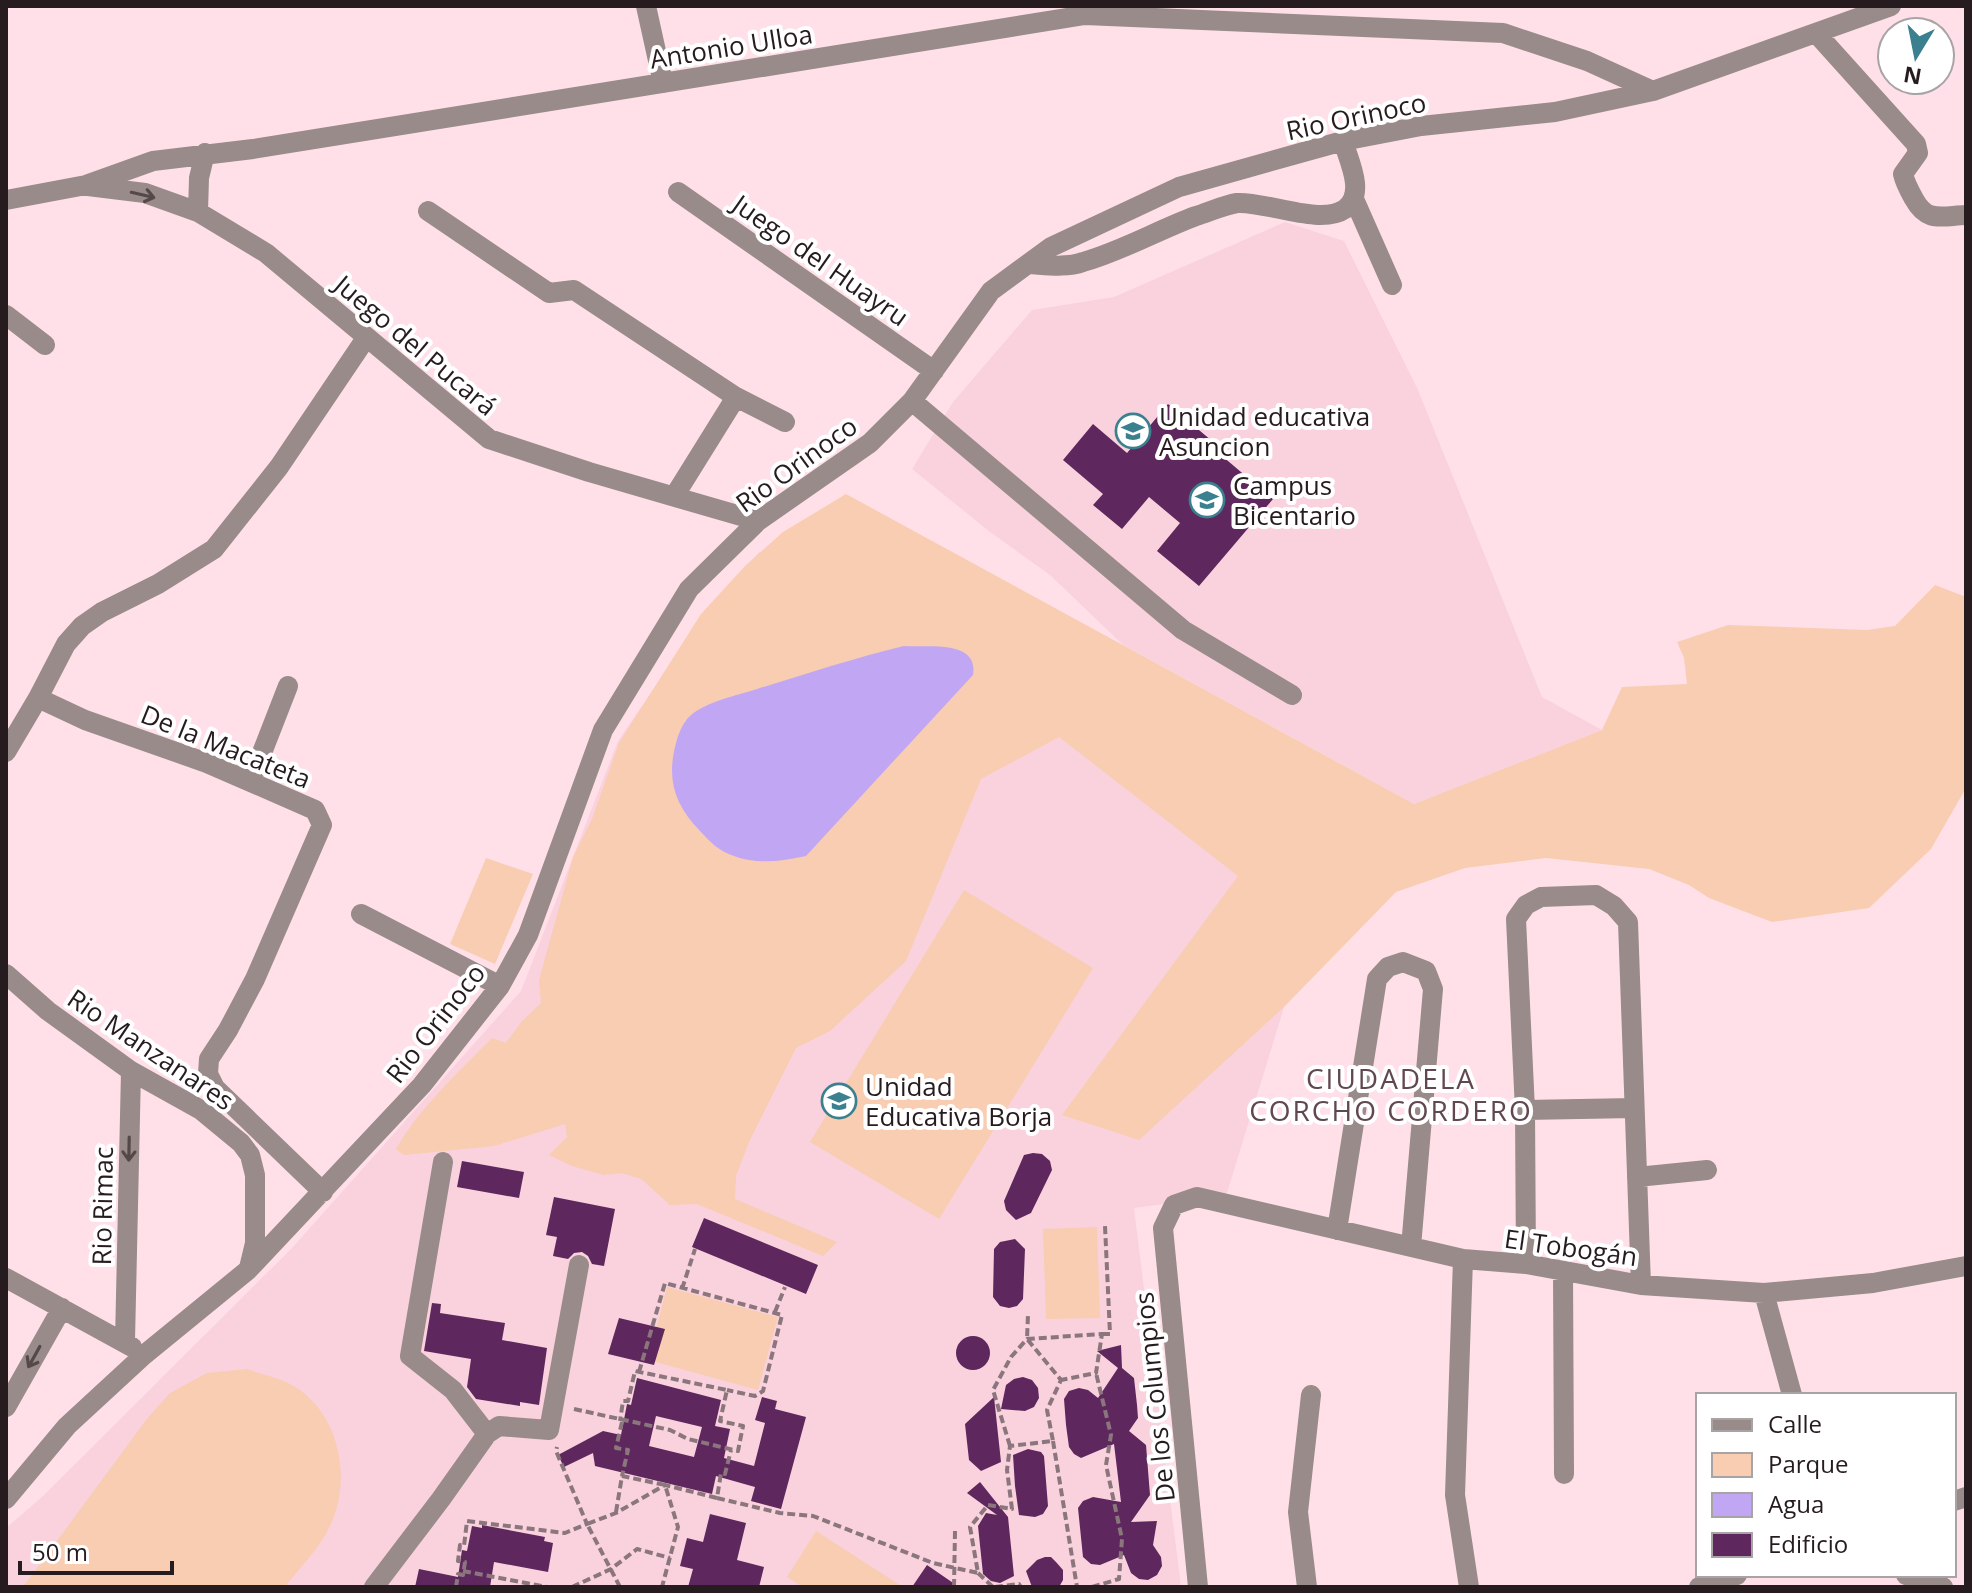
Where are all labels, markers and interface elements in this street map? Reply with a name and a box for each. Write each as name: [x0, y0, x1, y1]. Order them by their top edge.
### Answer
street label: Antonio Ulloa: [647, 15, 815, 77]
north arrow: [1876, 16, 1956, 96]
text: N: [1901, 60, 1924, 93]
street label: Rio Orinoco: [1283, 84, 1429, 148]
street label: Juego del Huayru: [723, 184, 916, 334]
one-way arrow: [130, 188, 155, 203]
street label: Juego del Pucará: [325, 265, 505, 424]
place label: Unidad educativa Asuncion: [1159, 398, 1370, 464]
street label: Rio Orinoco: [728, 408, 864, 520]
school or university icon: Unidad educativa Asuncion: [1114, 412, 1152, 450]
place label: Campus Bicentario: [1233, 467, 1356, 533]
school or university icon: Campus Bicentario: [1188, 481, 1226, 519]
street label: De la Macateta: [136, 696, 316, 796]
street label: Rio Orinoco: [377, 956, 493, 1090]
street label: Rio Manzanares: [61, 980, 241, 1118]
district label: CIUDADELA CORCHO CORDERO: [1249, 1059, 1533, 1129]
place label: Unidad Educativa Borja: [865, 1068, 1052, 1134]
school or university icon: Unidad Educativa Borja: [820, 1082, 858, 1120]
one-way arrow: [122, 1135, 137, 1162]
street label: Rio Rimac: [83, 1146, 121, 1266]
street label: El Tobogán: [1502, 1220, 1640, 1274]
street label: De los Columpios: [1125, 1290, 1183, 1504]
one-way arrow: [26, 1345, 41, 1369]
legend: [1696, 1393, 1956, 1577]
text: Calle: [1768, 1407, 1822, 1440]
text: Parque: [1768, 1447, 1848, 1480]
text: Agua: [1768, 1487, 1824, 1520]
scale bar: [20, 1525, 172, 1575]
text: Edificio: [1768, 1527, 1848, 1560]
text: 50 m: [32, 1535, 88, 1568]

